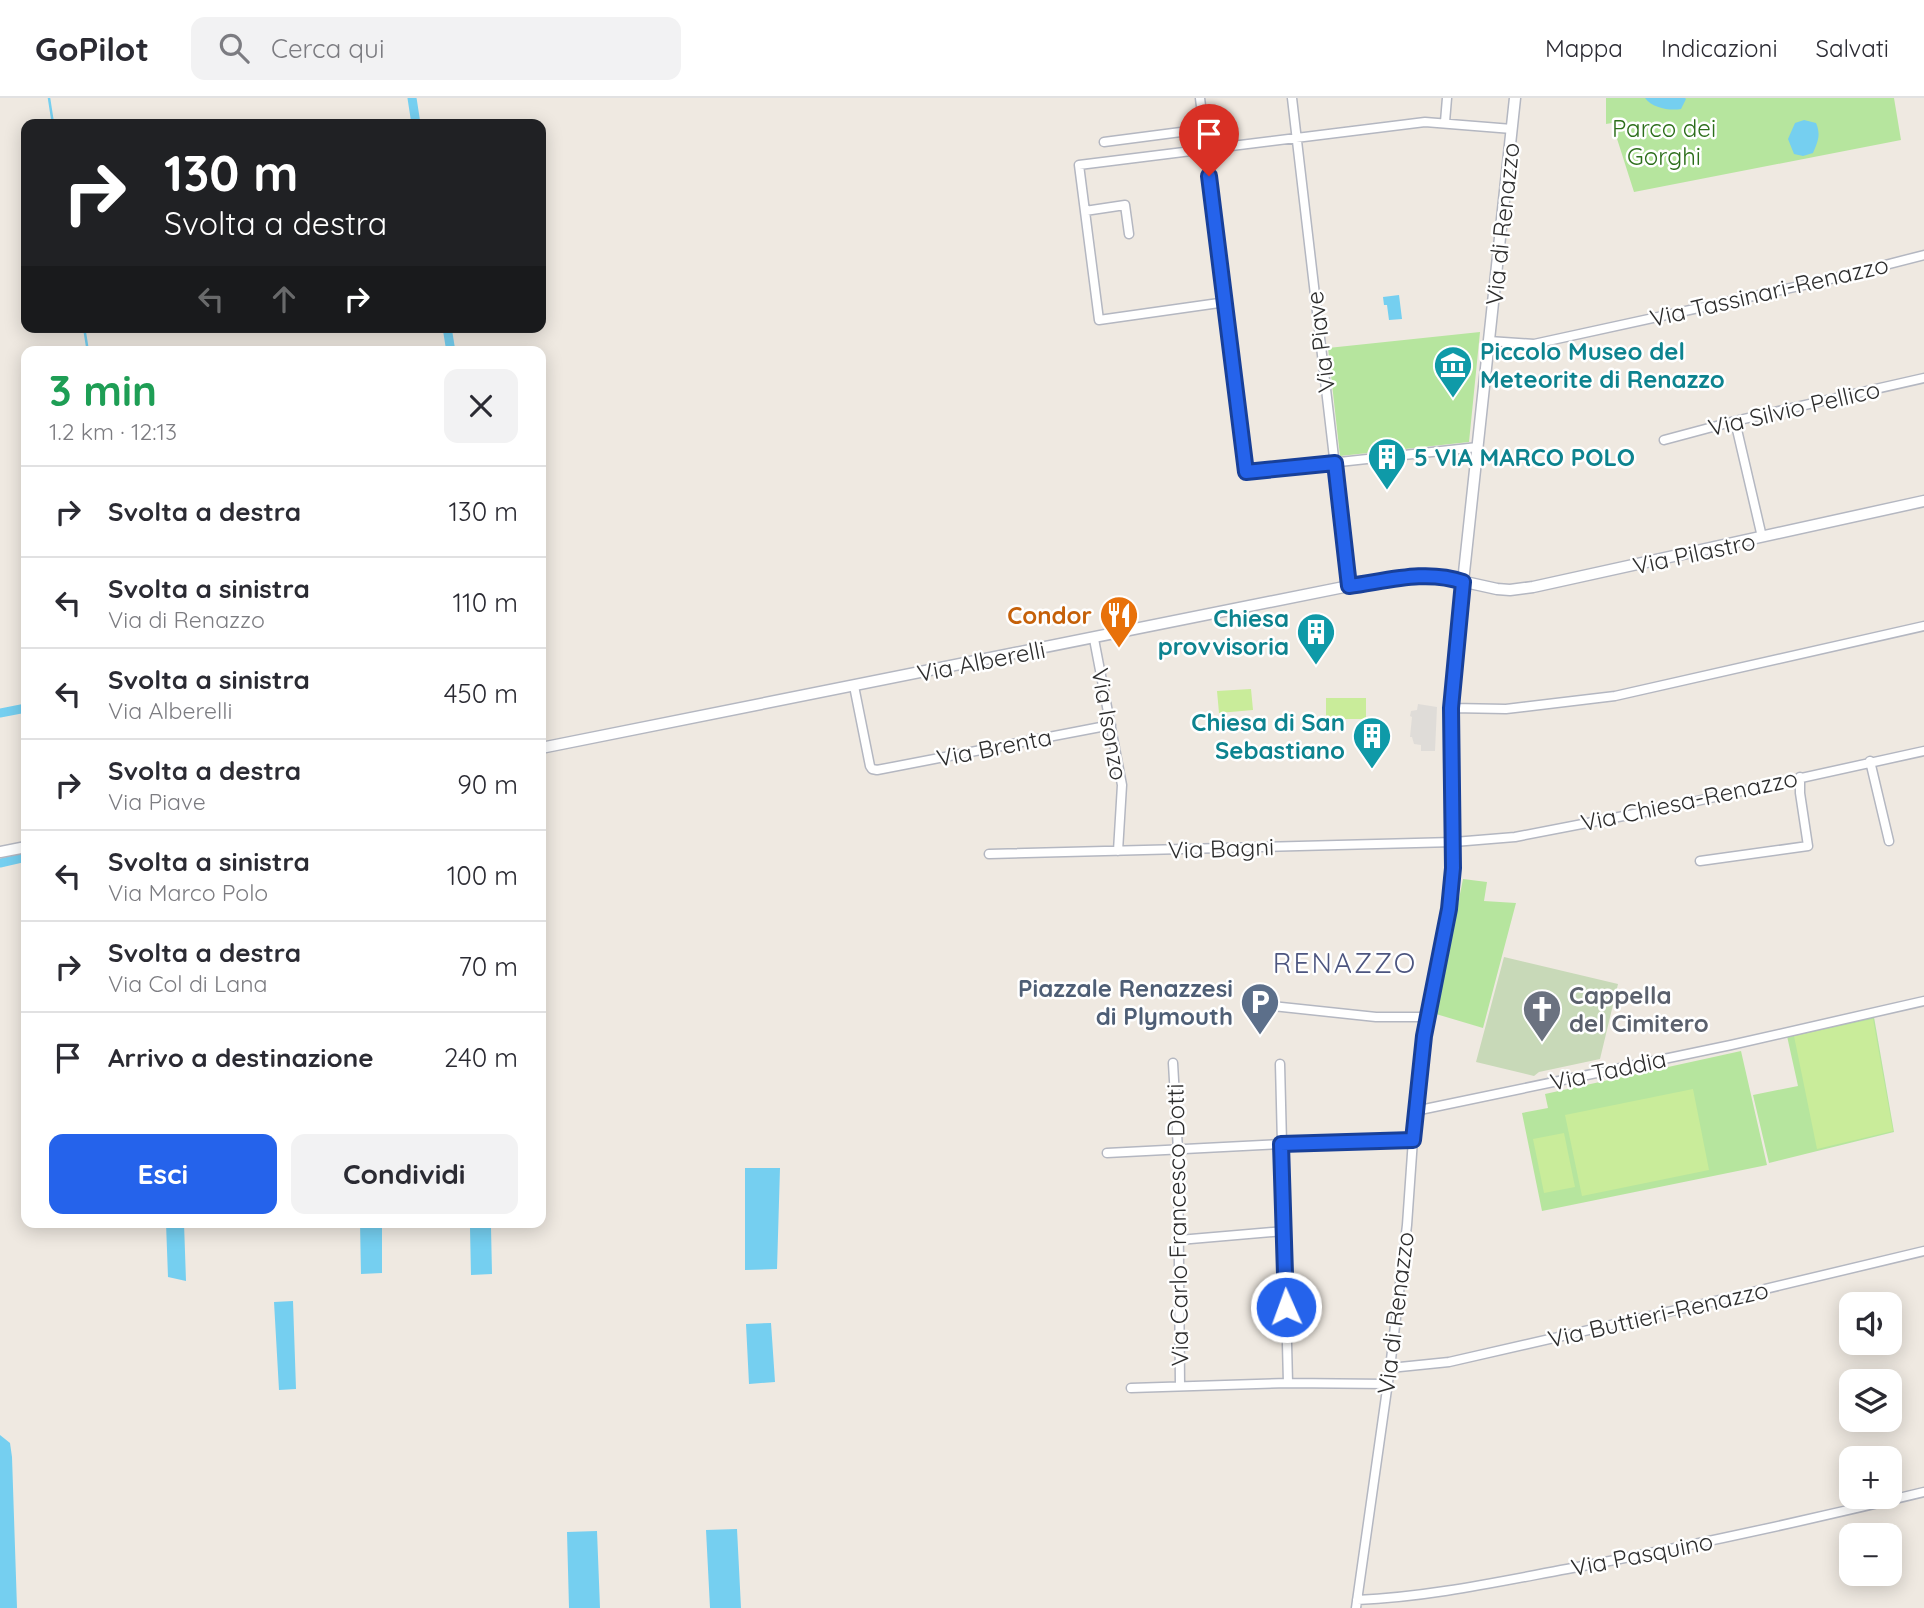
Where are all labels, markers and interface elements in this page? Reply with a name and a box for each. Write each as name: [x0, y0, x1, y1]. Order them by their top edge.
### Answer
search box: [191, 17, 681, 80]
text: GoPilot: [35, 28, 149, 69]
icon: search: [215, 29, 253, 67]
text: Cerca qui: [271, 32, 384, 65]
text: Mappa: [1545, 33, 1623, 63]
text: Indicazioni: [1661, 33, 1778, 63]
text: Salvati: [1816, 33, 1889, 63]
pin: [1179, 104, 1239, 176]
park label: Parco dei Gorghi: [1612, 113, 1716, 171]
icon: arrive: [1190, 115, 1228, 153]
street label: Via di Renazzo: [1479, 141, 1525, 307]
text: 130 m: [164, 142, 298, 203]
icon: right: [49, 147, 140, 238]
text: Svolta a destra: [164, 203, 387, 243]
street label: Via Tassinari-Renazzo: [1647, 249, 1891, 333]
icon: left: [192, 280, 230, 318]
icon: ahead: [265, 280, 303, 318]
icon: right: [338, 280, 376, 318]
street label: Via Piave: [1299, 290, 1341, 394]
place label: Piccolo Museo del Meteorite di Renazzo: [1480, 336, 1725, 394]
museum icon: Piccolo Museo del Meteorite di Renazzo: [1432, 344, 1474, 399]
text: 3 min: [49, 364, 157, 417]
button: close: [444, 369, 518, 443]
street label: Via Silvio Pellico: [1705, 374, 1883, 442]
text: 1.2 km · 12:13: [49, 417, 177, 446]
building icon: 5 VIA MARCO POLO: [1366, 436, 1408, 491]
place label: 5 VIA MARCO POLO: [1414, 442, 1635, 472]
icon: right: [49, 493, 87, 531]
text: Svolta a destra: [108, 495, 301, 528]
text: 130 m: [448, 495, 518, 528]
street label: Via Pilastro: [1630, 525, 1758, 581]
text: Svolta a sinistra: [108, 572, 310, 605]
icon: left: [49, 584, 87, 622]
text: 110 m: [452, 586, 518, 619]
restaurant icon: Condor: [1098, 594, 1140, 649]
place label: Condor: [1007, 600, 1092, 630]
place label: Chiesa provvisoria: [1158, 603, 1289, 661]
text: Via di Renazzo: [108, 605, 265, 634]
building icon: Chiesa provvisoria: [1295, 611, 1337, 666]
street label: Via Alberelli: [914, 634, 1048, 688]
text: Svolta a sinistra: [108, 663, 310, 696]
street label: Via Isonzo: [1085, 665, 1135, 783]
icon: left: [49, 675, 87, 713]
text: 450 m: [444, 677, 518, 710]
text: Via Alberelli: [108, 696, 232, 725]
place label: Chiesa di San Sebastiano: [1191, 707, 1345, 765]
building icon: Chiesa di San Sebastiano: [1351, 715, 1393, 770]
street label: Via Brenta: [934, 721, 1054, 773]
text: Svolta a destra: [108, 754, 301, 787]
street label: Via Chiesa-Renazzo: [1578, 762, 1800, 838]
icon: right: [49, 766, 87, 804]
text: 90 m: [457, 768, 518, 801]
text: Via Piave: [108, 787, 206, 816]
street label: Via Bagni: [1167, 831, 1275, 865]
text: Svolta a sinistra: [108, 845, 310, 878]
icon: left: [49, 857, 87, 895]
text: 100 m: [447, 859, 518, 892]
text: Via Marco Polo: [108, 878, 268, 907]
text: Svolta a destra: [108, 936, 301, 969]
district label: RENAZZO: [1273, 945, 1417, 980]
icon: right: [49, 948, 87, 986]
text: 70 m: [458, 950, 518, 983]
text: Via Col di Lana: [108, 969, 267, 998]
place label: Piazzale Renazzesi di Plymouth: [1018, 973, 1233, 1031]
place label: Cappella del Cimitero: [1569, 980, 1709, 1038]
parking icon: Piazzale Renazzesi di Plymouth: [1239, 981, 1281, 1036]
church icon: Cappella del Cimitero: [1521, 988, 1563, 1043]
icon: arrive: [49, 1039, 87, 1077]
text: Arrivo a destinazione: [108, 1041, 374, 1074]
text: 240 m: [444, 1041, 518, 1074]
street label: Via Taddia: [1547, 1043, 1669, 1097]
street label: Via Carlo Francesco Dotti: [1160, 1083, 1194, 1367]
button: Esci: [49, 1134, 277, 1214]
button: Condividi: [291, 1134, 518, 1214]
street label: Via di Renazzo: [1370, 1230, 1420, 1396]
position arrow: [1249, 1270, 1323, 1344]
street label: Via Buttieri-Renazzo: [1545, 1274, 1771, 1354]
map controls: [1839, 1292, 1902, 1586]
button: sound: [1839, 1292, 1902, 1355]
button: layers: [1839, 1369, 1902, 1432]
button: +: [1839, 1446, 1902, 1509]
button: −: [1839, 1523, 1902, 1586]
street label: Via Pasquino: [1569, 1526, 1715, 1582]

